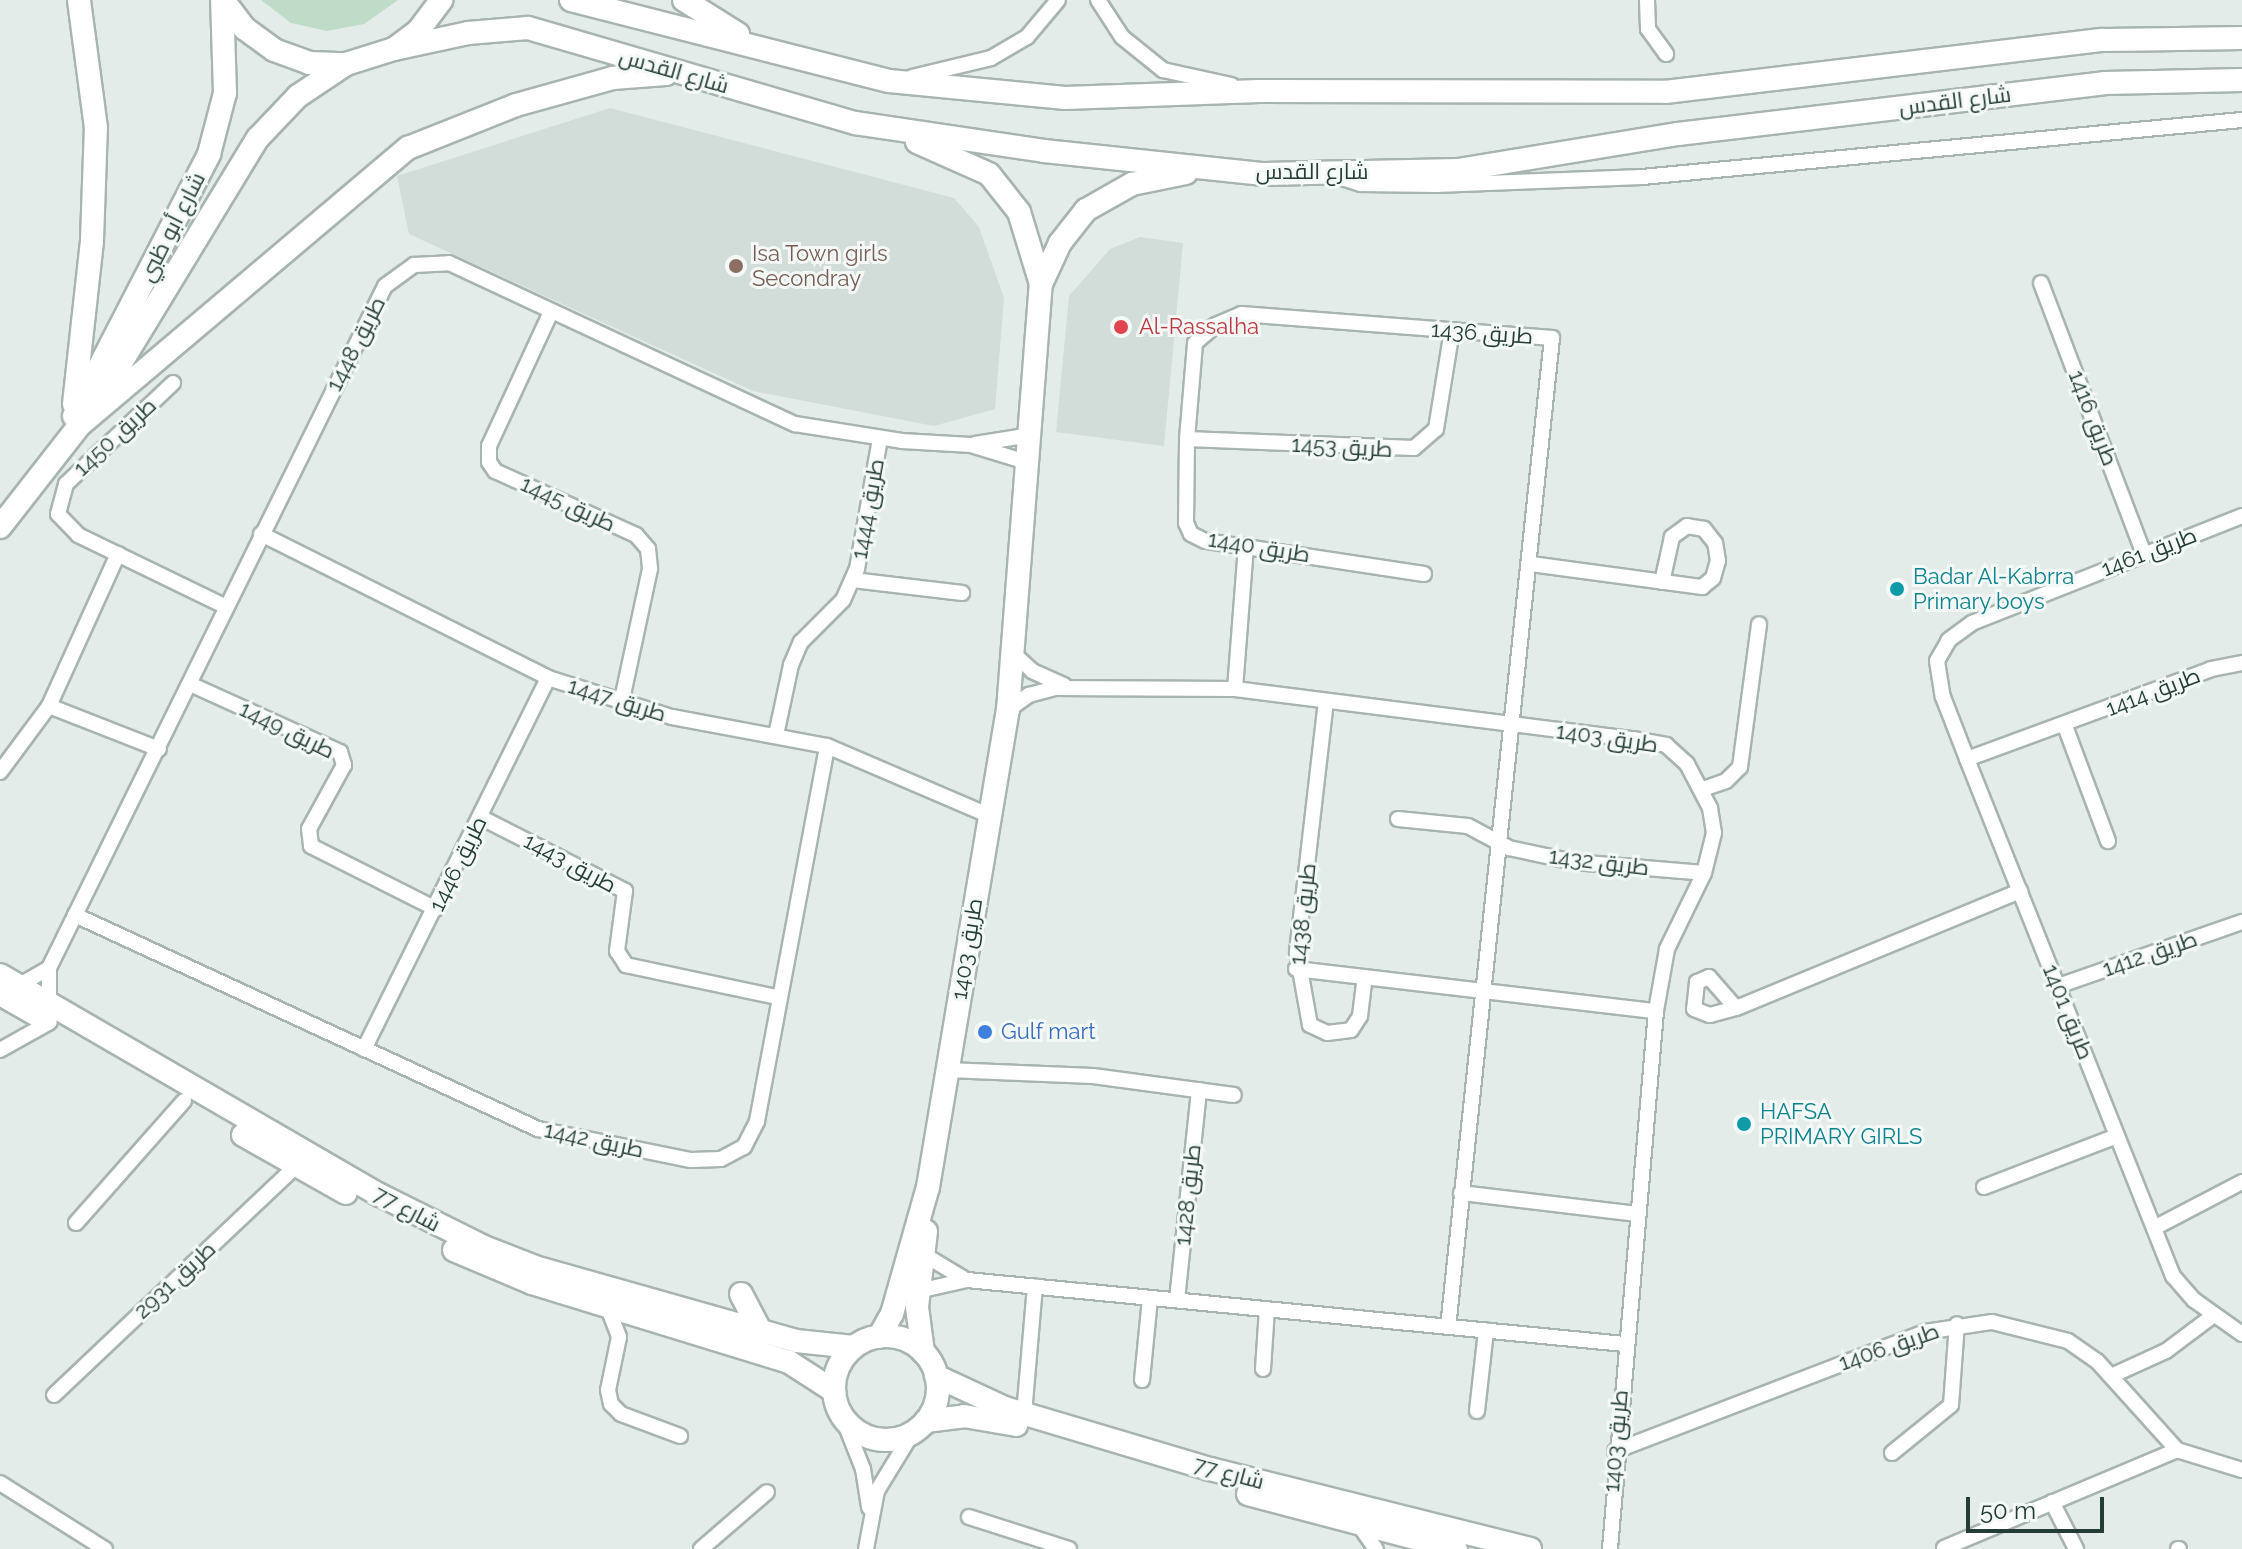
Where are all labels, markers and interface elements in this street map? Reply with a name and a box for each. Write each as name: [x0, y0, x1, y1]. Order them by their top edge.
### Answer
street label: شارع القدس: [616, 43, 732, 99]
street label: شارع القدس: [1897, 81, 2013, 121]
street label: شارع القدس: [1256, 159, 1368, 185]
street label: شارع أبو ظبي: [133, 168, 211, 286]
place label: Isa Town girls Secondray: [752, 240, 888, 292]
marker: Isa Town girls Secondray: [727, 257, 745, 275]
street label: طريق 1448: [321, 292, 391, 396]
place label: Al-Rassalha: [1139, 314, 1259, 340]
marker: Al-Rassalha: [1110, 316, 1132, 338]
street label: طريق 1436: [1430, 316, 1534, 350]
street label: طريق 1416: [2063, 367, 2123, 469]
street label: طريق 1450: [68, 392, 162, 482]
street label: طريق 1453: [1291, 431, 1393, 463]
street label: طريق 1444: [846, 457, 890, 561]
street label: طريق 1445: [517, 471, 619, 537]
street label: طريق 1461: [2098, 522, 2200, 582]
street label: طريق 1440: [1206, 526, 1312, 568]
place label: Badar Al-Kabrra Primary boys: [1913, 563, 2075, 614]
marker: Badar Al-Kabrra Primary boys: [1888, 580, 1906, 598]
street label: طريق 1414: [2102, 662, 2204, 722]
street label: طريق 1447: [565, 673, 669, 727]
street label: طريق 1449: [235, 696, 339, 764]
street label: طريق 1403: [1554, 718, 1660, 758]
street label: طريق 1446: [424, 812, 492, 916]
street label: طريق 1443: [519, 828, 621, 898]
street label: طريق 1432: [1548, 843, 1650, 881]
street label: طريق 1438: [1285, 862, 1321, 966]
street label: طريق 1403: [946, 896, 988, 1002]
street label: طريق 1412: [2099, 926, 2201, 982]
street label: طريق 1401: [2037, 961, 2099, 1063]
place label: Gulf mart: [1001, 1019, 1096, 1045]
marker: Gulf mart: [976, 1023, 994, 1041]
place label: HAFSA PRIMARY GIRLS: [1760, 1098, 1923, 1150]
marker: HAFSA PRIMARY GIRLS: [1735, 1115, 1753, 1133]
street label: طريق 1442: [542, 1117, 646, 1163]
street label: طريق 1428: [1170, 1143, 1206, 1247]
street label: شارع 77: [369, 1180, 445, 1238]
street label: طريق 2931: [129, 1236, 221, 1324]
street label: طريق 1406: [1836, 1318, 1942, 1376]
street label: طريق 1403: [1598, 1389, 1634, 1493]
street label: شارع 77: [1191, 1451, 1267, 1495]
scale bar: [1970, 1481, 2108, 1531]
text: 50 m: [1980, 1496, 2036, 1525]

